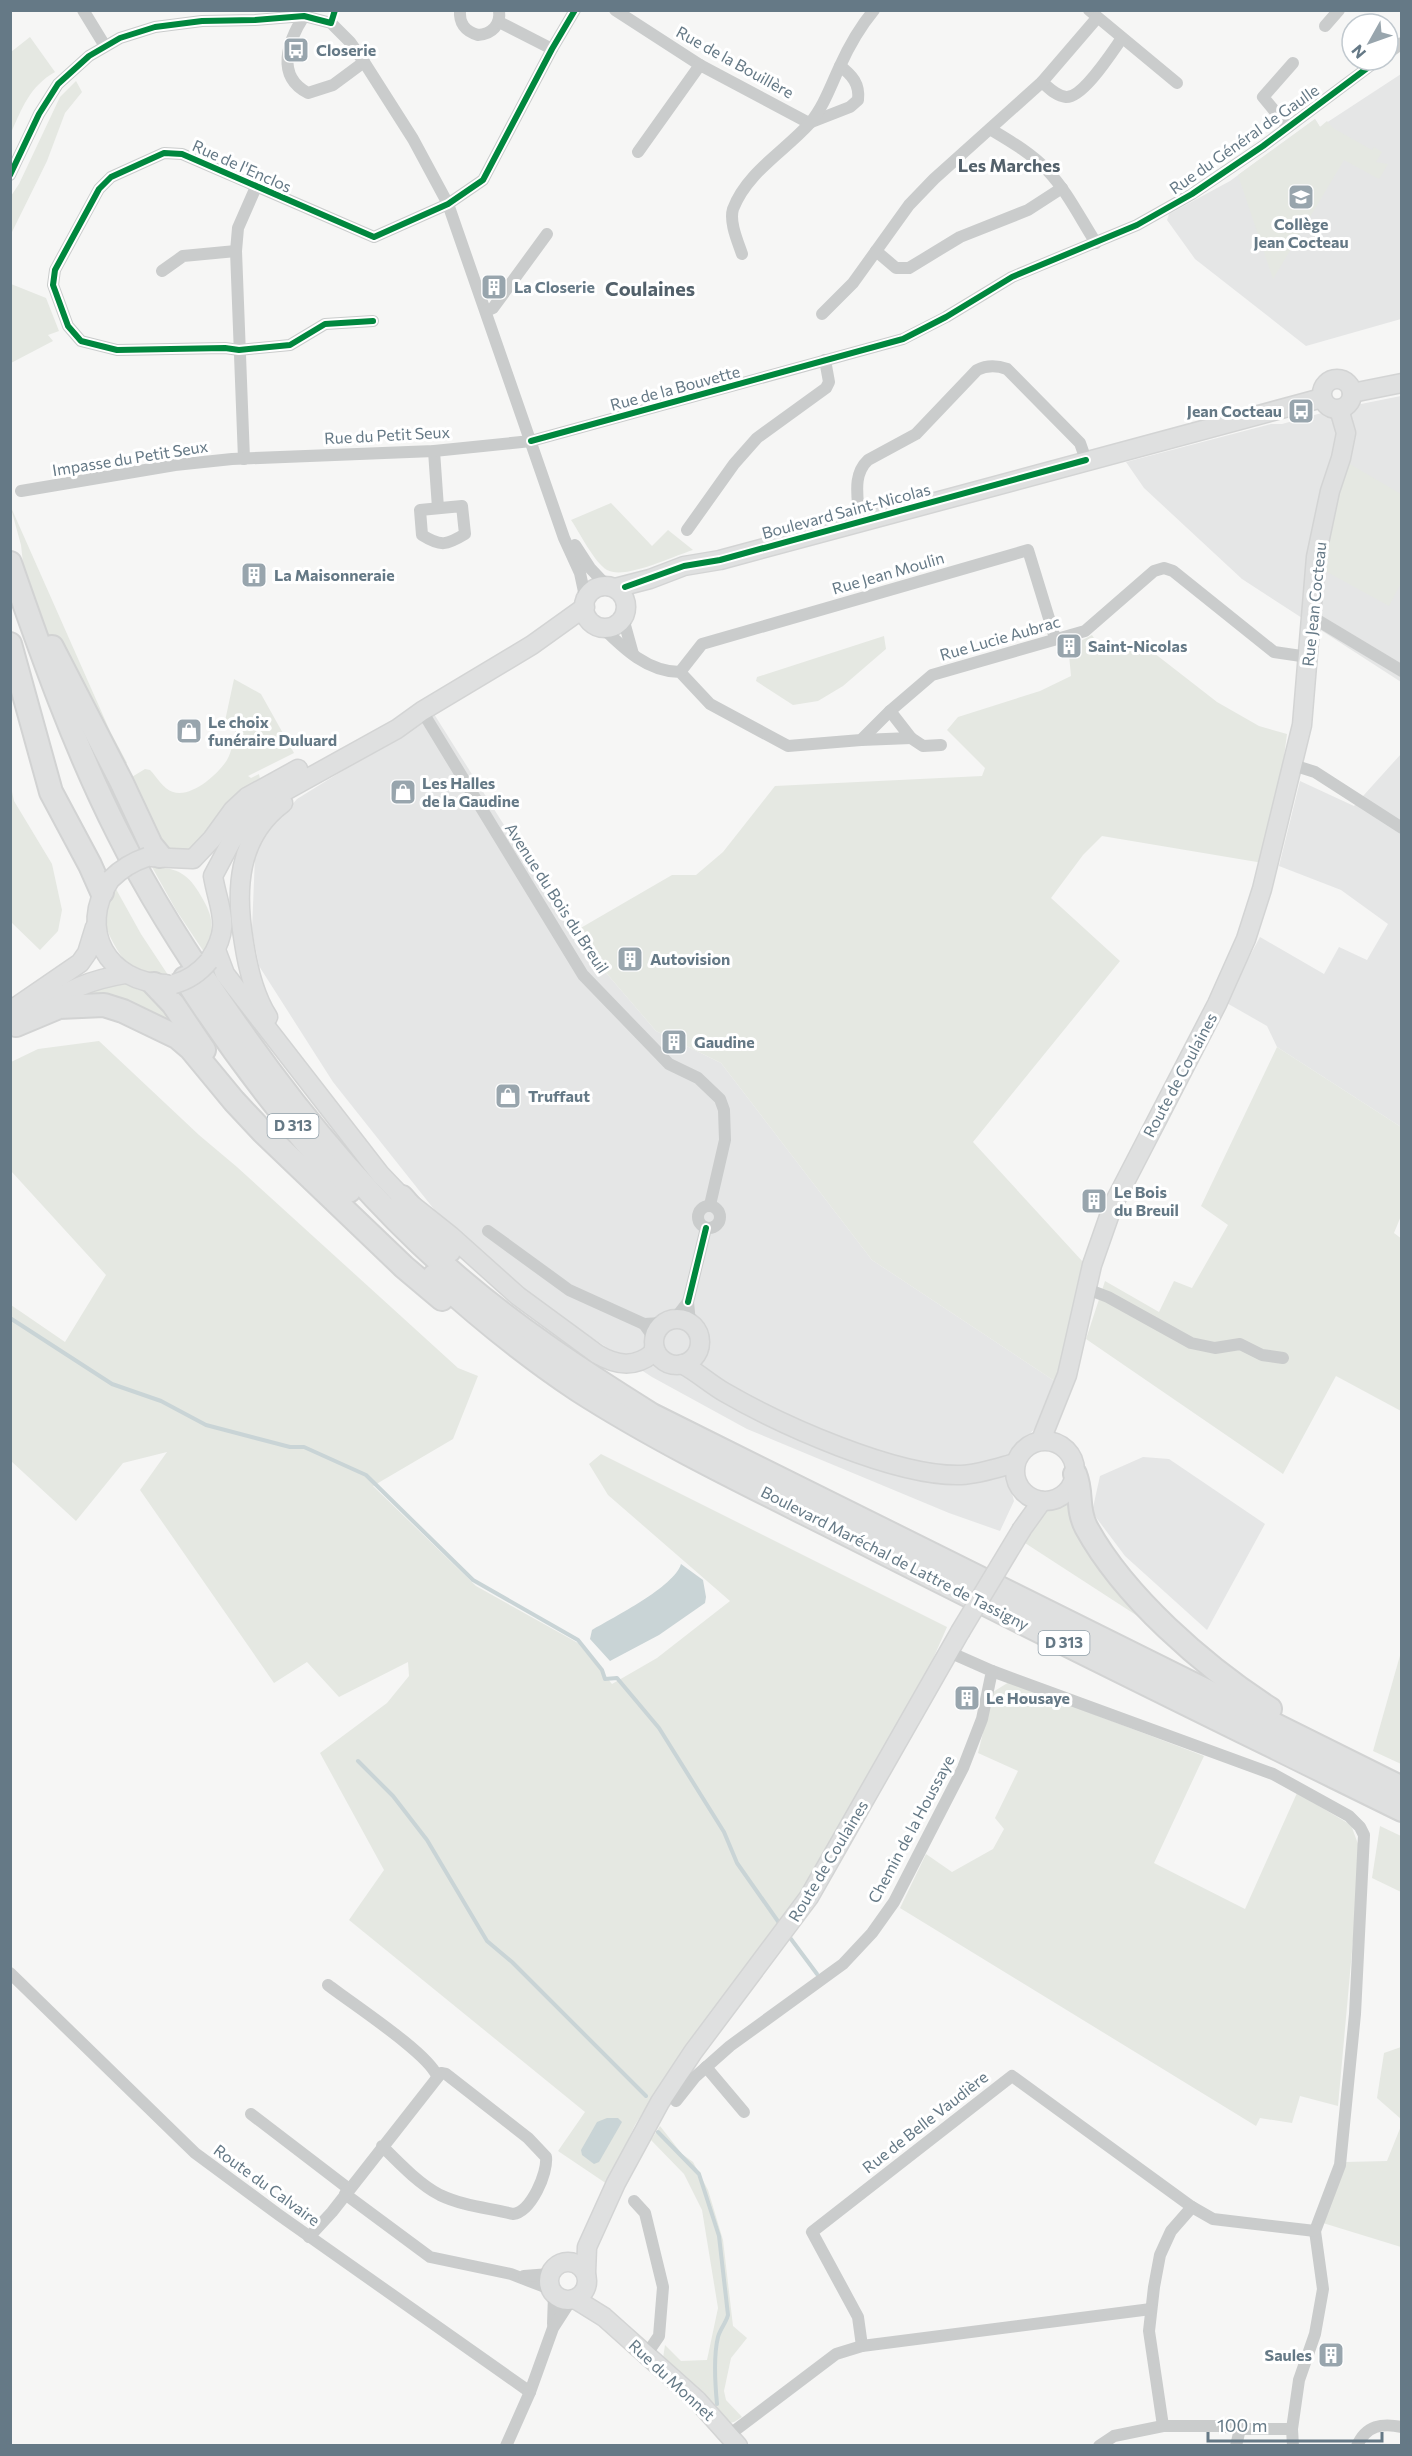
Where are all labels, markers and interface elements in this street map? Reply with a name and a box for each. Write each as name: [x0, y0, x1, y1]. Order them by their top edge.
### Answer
north arrow: [1340, 12, 1400, 72]
street label: Rue de la Bouillère: [673, 21, 797, 102]
bus stop icon: Closerie: [281, 35, 311, 65]
place label: Closerie: [316, 40, 376, 59]
text: N: [1347, 41, 1369, 63]
street label: Rue du Général de Gaulle: [1165, 80, 1322, 197]
street label: Rue de l'Enclos: [190, 135, 295, 196]
district label: Les Marches: [958, 154, 1060, 176]
school or university icon: Collège Jean Cocteau: [1286, 182, 1316, 212]
place label: Collège Jean Cocteau: [1253, 214, 1349, 251]
building icon: La Closerie: [479, 272, 509, 302]
district label: Coulaines: [605, 276, 695, 300]
place label: La Closerie: [514, 277, 595, 296]
street label: Rue de la Bouvette: [608, 361, 742, 414]
bus stop icon: Jean Cocteau: [1286, 396, 1316, 426]
place label: Jean Cocteau: [1187, 401, 1282, 420]
street label: Rue du Petit Seux: [324, 422, 451, 447]
street label: Impasse du Petit Seux: [51, 436, 210, 479]
street label: Boulevard Saint-Nicolas: [760, 479, 932, 542]
street label: Rue Jean Cocteau: [1298, 541, 1330, 667]
street label: Rue Jean Moulin: [830, 547, 946, 598]
building icon: La Maisonneraie: [239, 560, 269, 590]
place label: La Maisonneraie: [274, 565, 395, 584]
street label: Rue Lucie Aubrac: [937, 611, 1062, 664]
building icon: Saint-Nicolas: [1054, 631, 1084, 661]
place label: Saint-Nicolas: [1088, 636, 1187, 655]
place label: Le choix funéraire Duluard: [208, 712, 337, 749]
shop icon: Le choix funéraire Duluard: [174, 716, 204, 746]
place label: Les Halles de la Gaudine: [422, 773, 519, 810]
shop icon: Les Halles de la Gaudine: [388, 777, 418, 807]
street label: Avenue du Bois du Breuil: [502, 819, 613, 976]
building icon: Autovision: [615, 944, 645, 974]
place label: Autovision: [650, 949, 730, 968]
street label: Route de Coulaines: [1139, 1009, 1220, 1140]
building icon: Gaudine: [659, 1027, 689, 1057]
place label: Gaudine: [694, 1032, 755, 1051]
shop icon: Truffaut: [493, 1081, 523, 1111]
place label: Truffaut: [528, 1086, 590, 1105]
road number: D 313: [268, 1114, 318, 1138]
place label: Le Bois du Breuil: [1114, 1182, 1179, 1219]
building icon: Le Bois du Breuil: [1079, 1186, 1109, 1216]
street label: Boulevard Maréchal de Lattre de Tassigny: [758, 1481, 1032, 1634]
road number: D 313: [1038, 1631, 1090, 1655]
building icon: Le Housaye: [952, 1683, 982, 1713]
place label: Le Housaye: [986, 1688, 1070, 1707]
street label: Chemin de la Houssaye: [863, 1752, 958, 1906]
street label: Route de Coulaines: [784, 1797, 871, 1925]
street label: Rue de Belle Vaudière: [858, 2067, 991, 2177]
street label: Route du Calvaire: [211, 2140, 324, 2229]
street label: Rue du Monnet: [626, 2335, 719, 2425]
building icon: Saules: [1316, 2340, 1346, 2370]
place label: Saules: [1265, 2345, 1312, 2364]
scale bar: [1208, 2405, 1382, 2443]
text: 100 m: [1217, 2414, 1267, 2436]

